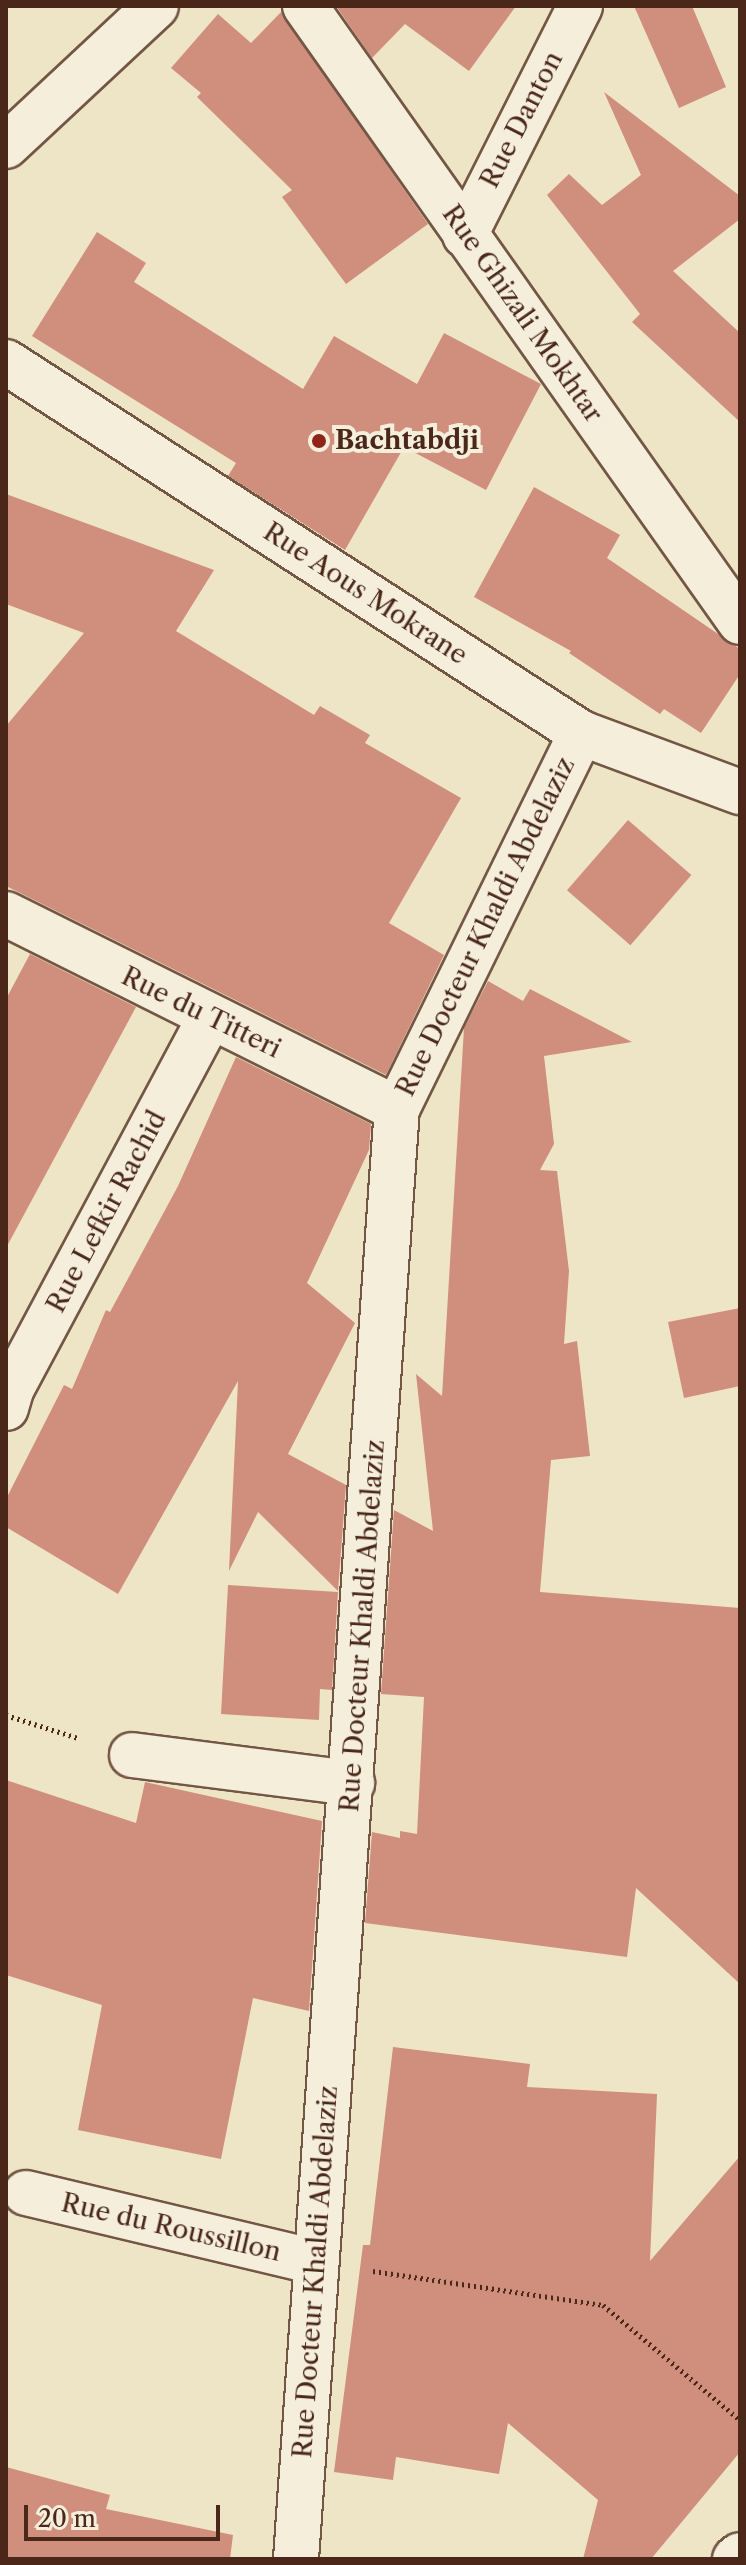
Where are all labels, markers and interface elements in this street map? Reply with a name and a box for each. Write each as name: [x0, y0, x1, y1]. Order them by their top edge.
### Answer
street label: Rue Danton: [474, 47, 570, 193]
street label: Rue Ghizali Mokhtar: [435, 199, 609, 429]
place label: Bachtabdji: [335, 425, 479, 457]
marker: Bachtabdji: [310, 432, 328, 450]
street label: Rue Aous Mokrane: [257, 516, 473, 672]
street label: Rue Docteur Khaldi Abdelaziz: [390, 752, 582, 1102]
street label: Rue du Titteri: [116, 961, 286, 1065]
street label: Rue Lefkir Rachid: [41, 1106, 173, 1318]
street label: Rue Docteur Khaldi Abdelaziz: [334, 1438, 392, 1814]
street label: Rue Docteur Khaldi Abdelaziz: [287, 2084, 345, 2460]
street label: Rue du Roussillon: [58, 2188, 284, 2268]
scale bar: [28, 2489, 224, 2539]
text: 20 m: [38, 2504, 96, 2533]

